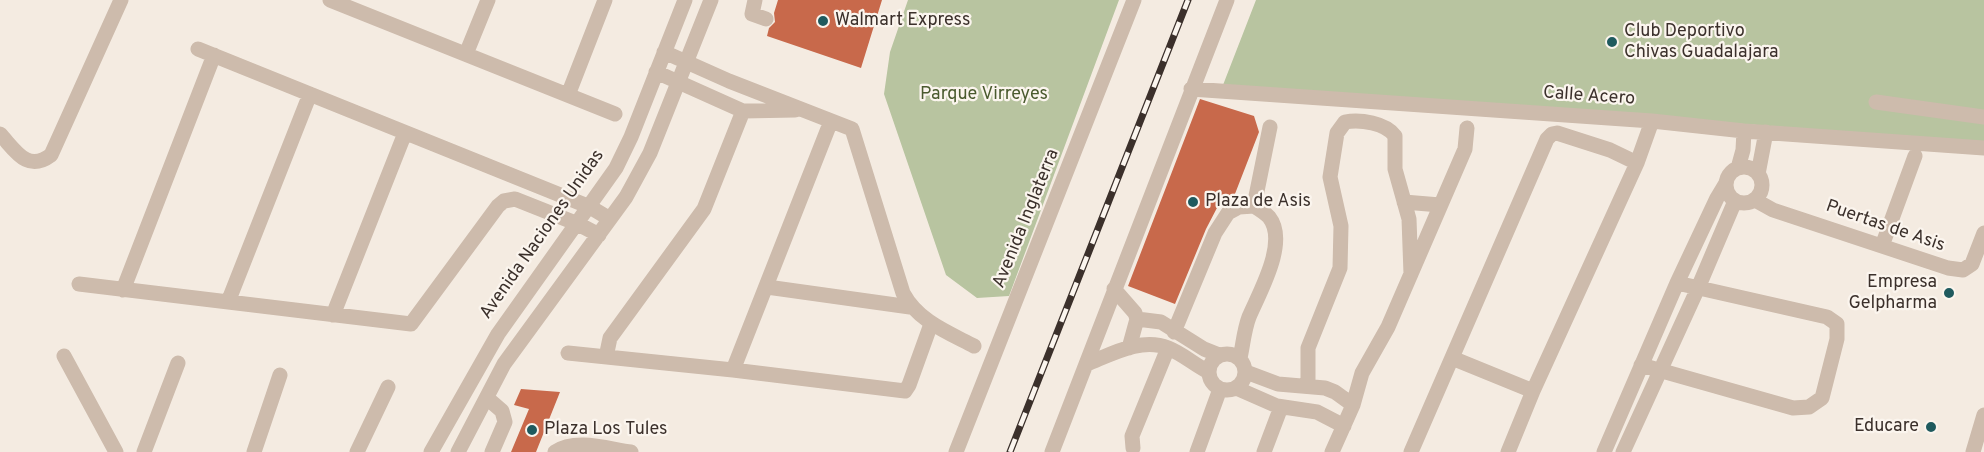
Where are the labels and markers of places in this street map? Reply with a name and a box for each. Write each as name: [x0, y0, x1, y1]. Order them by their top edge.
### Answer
place label: Walmart Express: [835, 10, 970, 32]
marker: Walmart Express: [816, 14, 830, 28]
place label: Club Deportivo Chivas Guadalajara: [1624, 21, 1778, 63]
marker: Club Deportivo Chivas Guadalajara: [1605, 35, 1619, 49]
place label: Plaza de Asis: [1205, 191, 1311, 213]
marker: Plaza de Asis: [1186, 195, 1200, 209]
place label: Empresa Gelpharma: [1848, 272, 1937, 314]
marker: Empresa Gelpharma: [1942, 286, 1956, 300]
place label: Educare: [1854, 416, 1919, 438]
place label: Plaza Los Tules: [544, 419, 667, 441]
marker: Educare: [1924, 420, 1938, 434]
marker: Plaza Los Tules: [525, 423, 539, 437]

